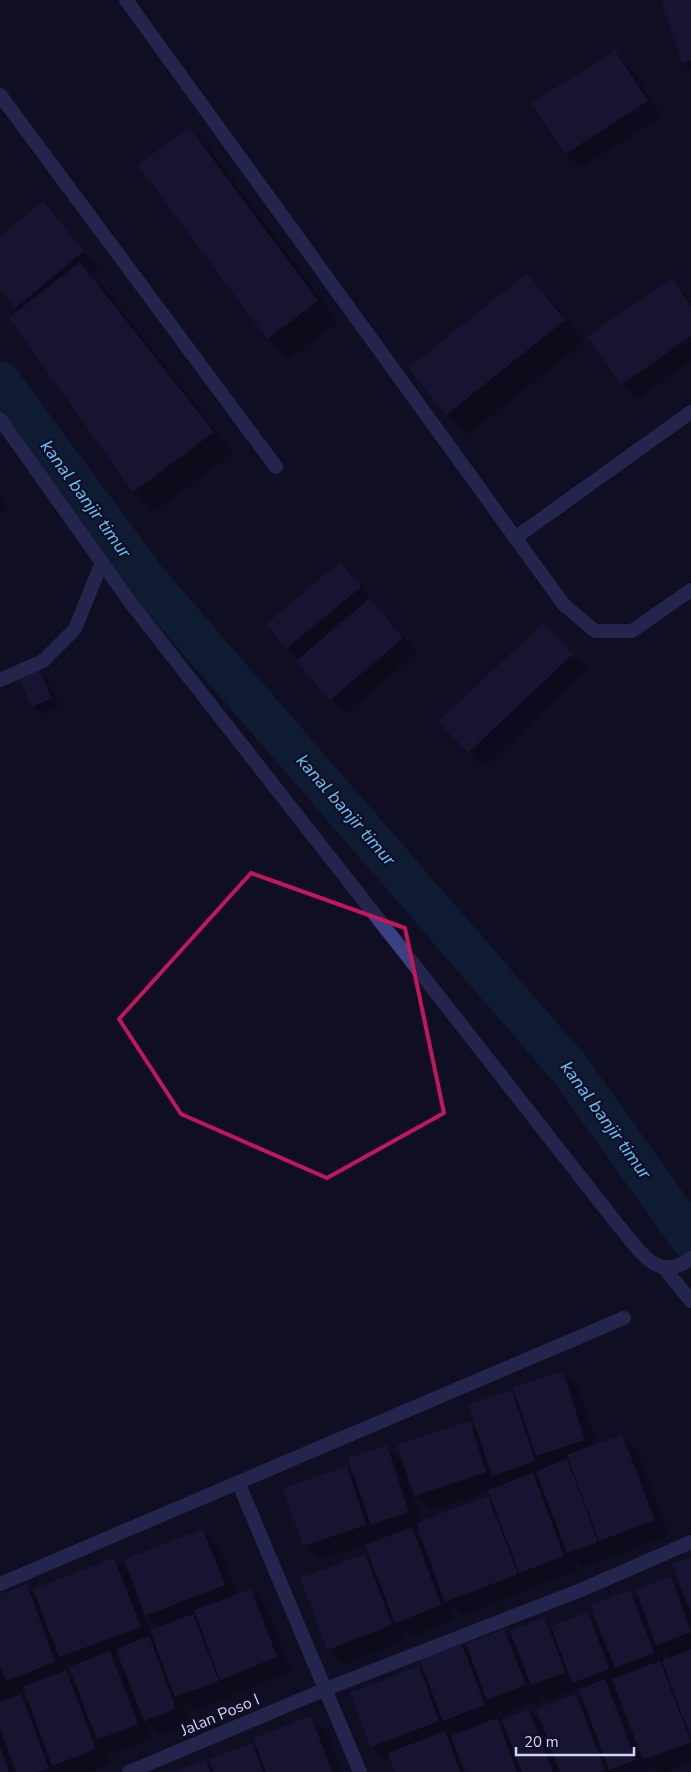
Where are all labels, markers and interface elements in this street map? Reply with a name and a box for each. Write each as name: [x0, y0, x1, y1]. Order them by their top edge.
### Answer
water label: kanal banjir timur: [35, 435, 137, 563]
water label: kanal banjir timur: [291, 749, 401, 871]
water label: kanal banjir timur: [555, 1056, 657, 1184]
street label: Jalan Poso I: [176, 1689, 263, 1742]
scale bar: [516, 1724, 634, 1756]
text: 20 m: [524, 1732, 559, 1752]

